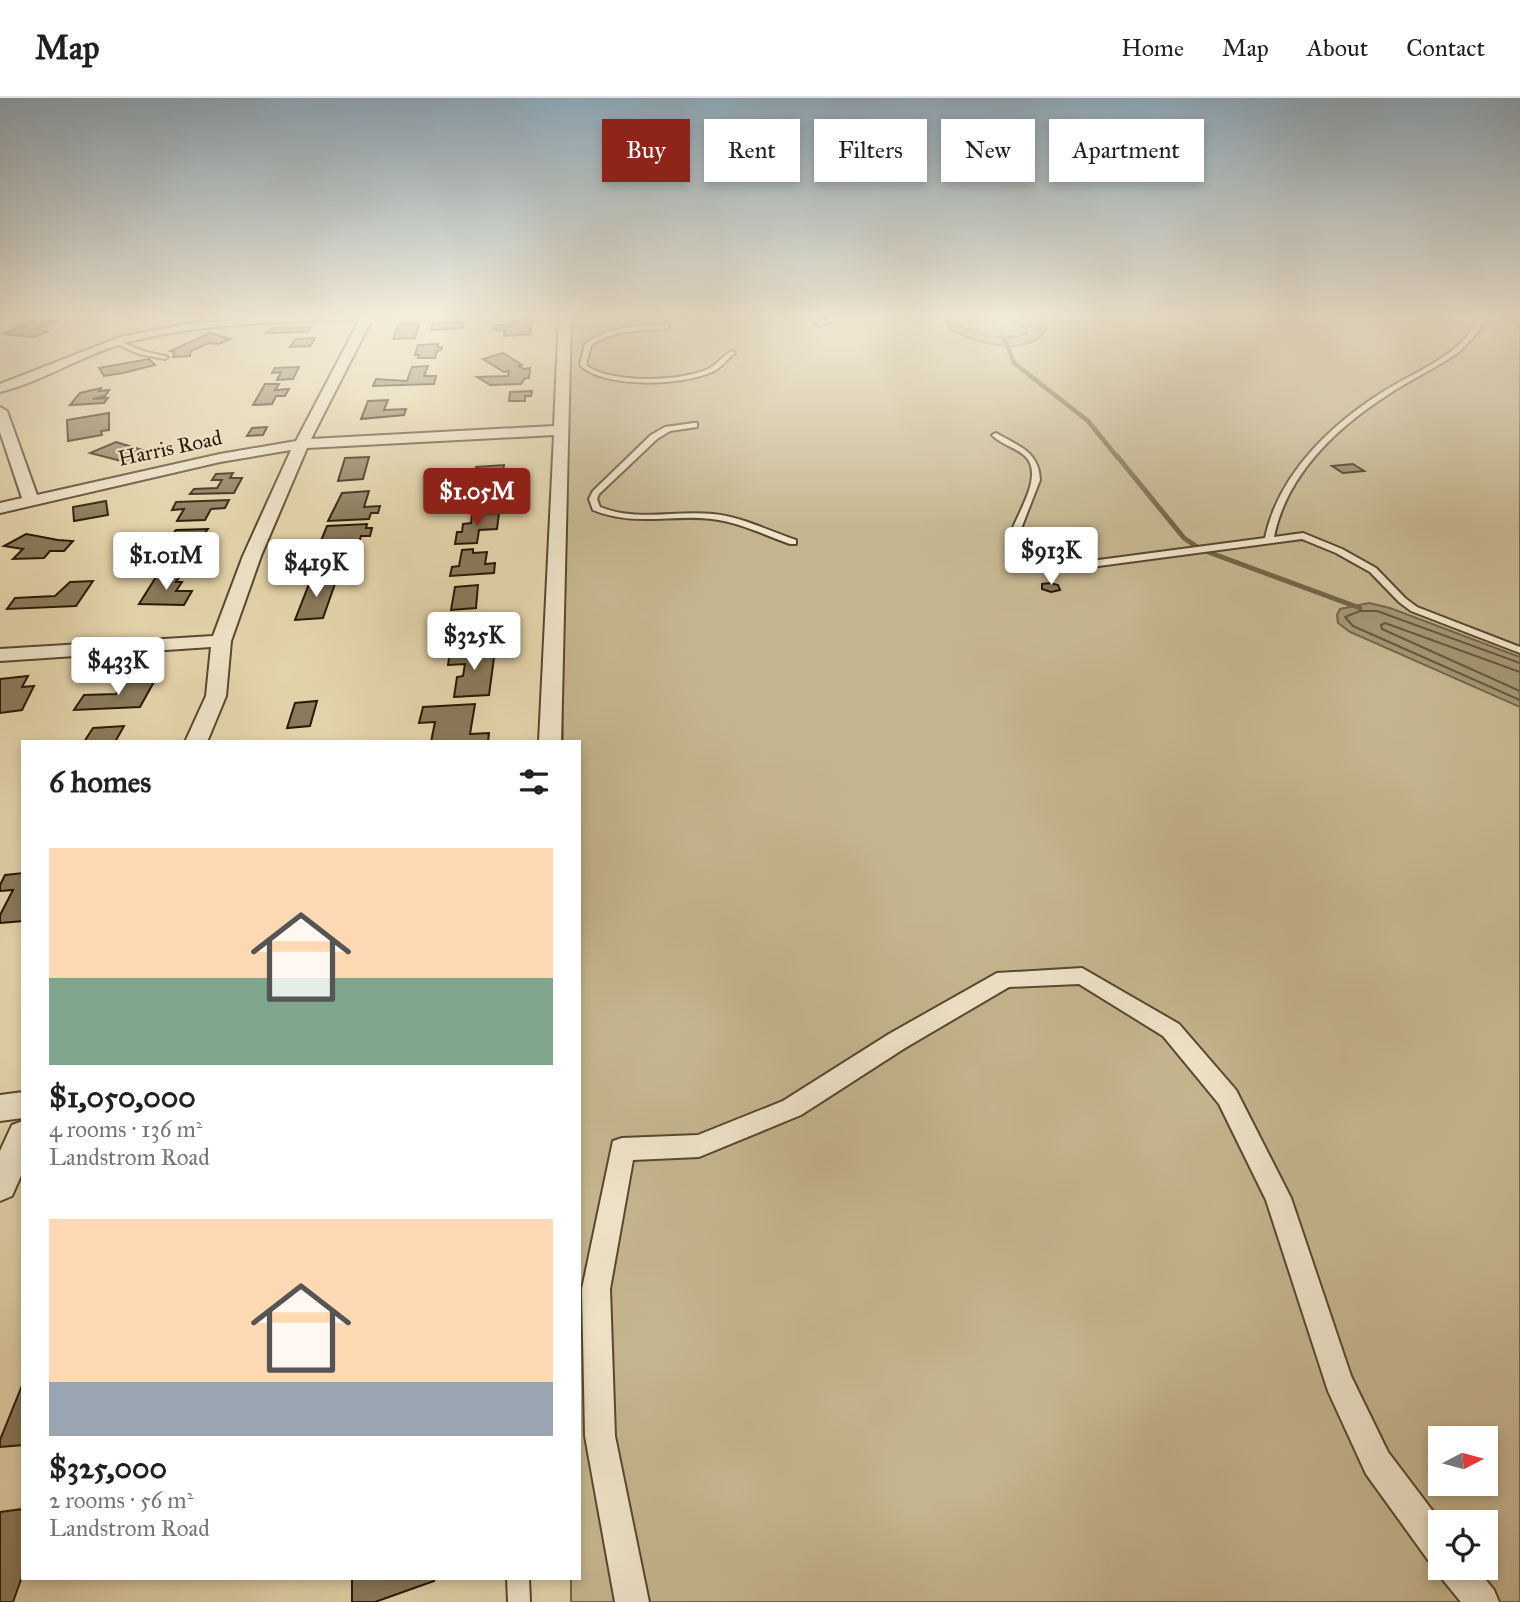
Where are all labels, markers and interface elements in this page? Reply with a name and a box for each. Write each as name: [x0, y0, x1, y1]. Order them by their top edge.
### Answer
text: Map: [35, 28, 99, 68]
text: Home: [1121, 33, 1184, 63]
text: Map: [1222, 33, 1269, 63]
text: About: [1307, 33, 1368, 63]
text: Contact: [1406, 33, 1485, 63]
chip: Buy: [602, 119, 690, 182]
chip: Rent: [704, 119, 800, 182]
chip: Filters: [814, 119, 927, 182]
chip: New: [941, 119, 1035, 182]
chip: Apartment: [1049, 119, 1204, 182]
street label: Harris Road: [116, 424, 225, 472]
pin: $1.05M: [420, 468, 534, 528]
text: $1.05M: [439, 477, 515, 505]
pin: $913K: [1002, 528, 1100, 587]
pin: $1.01M: [109, 532, 223, 592]
text: $913K: [1021, 536, 1081, 564]
pin: $419K: [267, 540, 365, 599]
text: $1.01M: [129, 541, 203, 569]
text: $419K: [284, 548, 348, 576]
pin: $325K: [425, 612, 523, 672]
text: $325K: [443, 621, 505, 649]
pin: $433K: [69, 638, 167, 697]
text: $433K: [87, 646, 149, 674]
icon: filters: [515, 763, 553, 801]
text: 6 homes: [49, 764, 151, 800]
icon: home: [238, 894, 364, 1020]
text: $1,050,000: [49, 1079, 196, 1115]
text: 4 rooms · 136 m²: [49, 1115, 202, 1143]
text: Landstrom Road: [49, 1143, 210, 1171]
icon: home: [238, 1265, 364, 1391]
north arrow: [1428, 1426, 1498, 1496]
map controls: [1428, 1426, 1498, 1580]
text: $325,000: [49, 1450, 167, 1486]
text: 2 rooms · 56 m²: [49, 1486, 193, 1514]
button: locate: [1428, 1510, 1498, 1580]
text: Landstrom Road: [49, 1514, 210, 1542]

